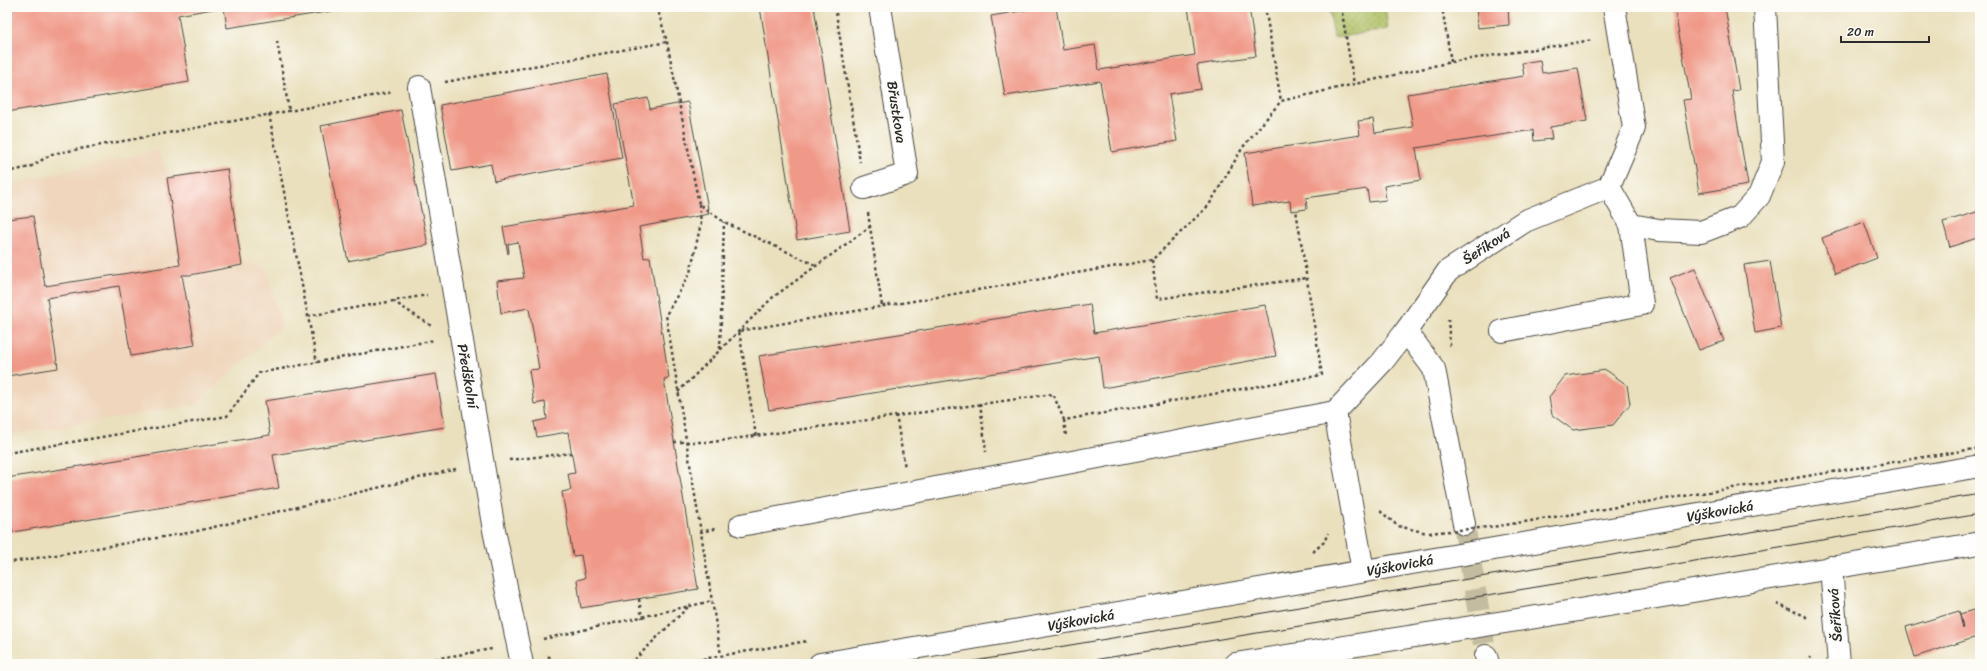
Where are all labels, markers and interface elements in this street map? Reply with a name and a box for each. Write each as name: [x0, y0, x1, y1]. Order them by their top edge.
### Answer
scale bar: [1841, 18, 1929, 44]
text: 20 m: [1847, 21, 1874, 43]
street label: Břustkova: [879, 79, 914, 145]
street label: Šeříková: [1457, 221, 1516, 272]
street label: Předškolní: [450, 342, 486, 412]
street label: Výškovická: [1685, 493, 1755, 530]
street label: Výškovická: [1365, 547, 1435, 584]
street label: Šeříková: [1821, 587, 1850, 643]
street label: Výškovická: [1046, 602, 1116, 639]

